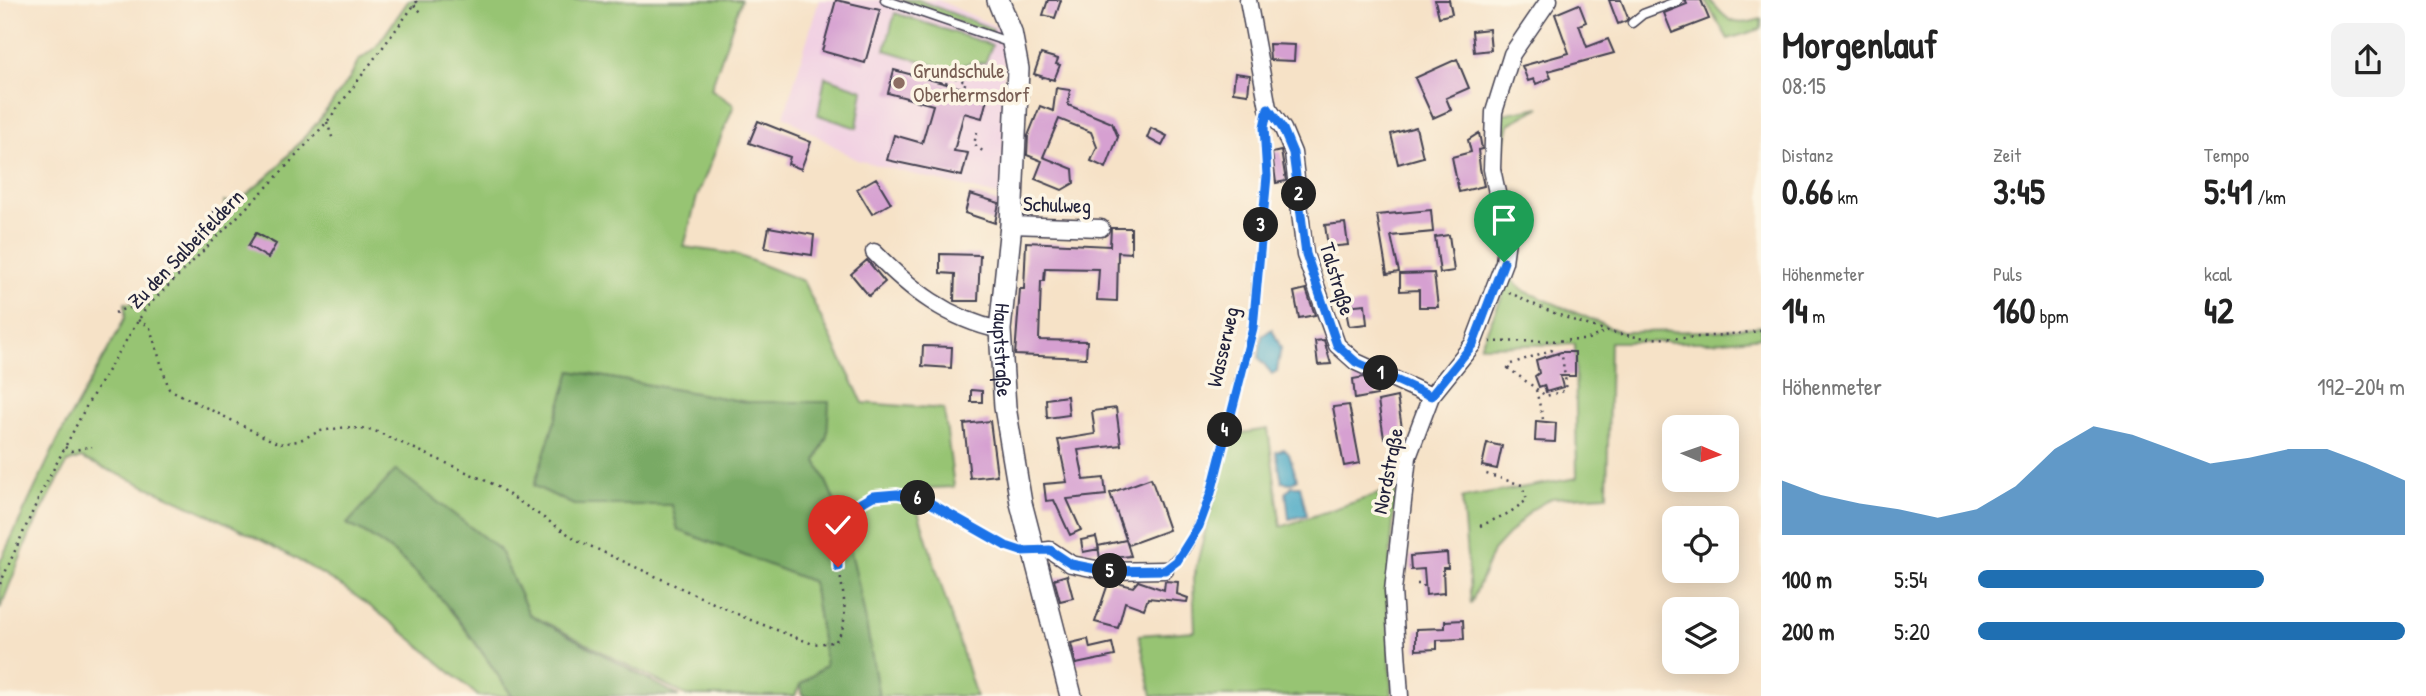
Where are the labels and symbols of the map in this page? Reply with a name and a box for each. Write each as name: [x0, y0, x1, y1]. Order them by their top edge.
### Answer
place label: Grundschule Oberhermsdorf: [913, 56, 1030, 109]
marker: Grundschule Oberhermsdorf: [891, 75, 907, 91]
pin: 2: [1282, 176, 1316, 212]
street label: Zu den Salbeifeldern: [121, 183, 250, 315]
street label: Schulweg: [1023, 189, 1092, 220]
pin: [1474, 190, 1534, 262]
pin: 3: [1244, 208, 1278, 243]
street label: Talstraße: [1313, 239, 1362, 319]
street label: Hauptstraße: [986, 302, 1019, 398]
street label: Wasserweg: [1199, 304, 1246, 390]
pin: 1: [1364, 356, 1398, 390]
pin: 4: [1208, 412, 1242, 448]
north arrow: [1662, 415, 1740, 492]
street label: Nordstraße: [1365, 425, 1410, 516]
pin: 6: [900, 480, 936, 516]
pin: [808, 495, 868, 567]
pin: 5: [1092, 554, 1128, 588]

